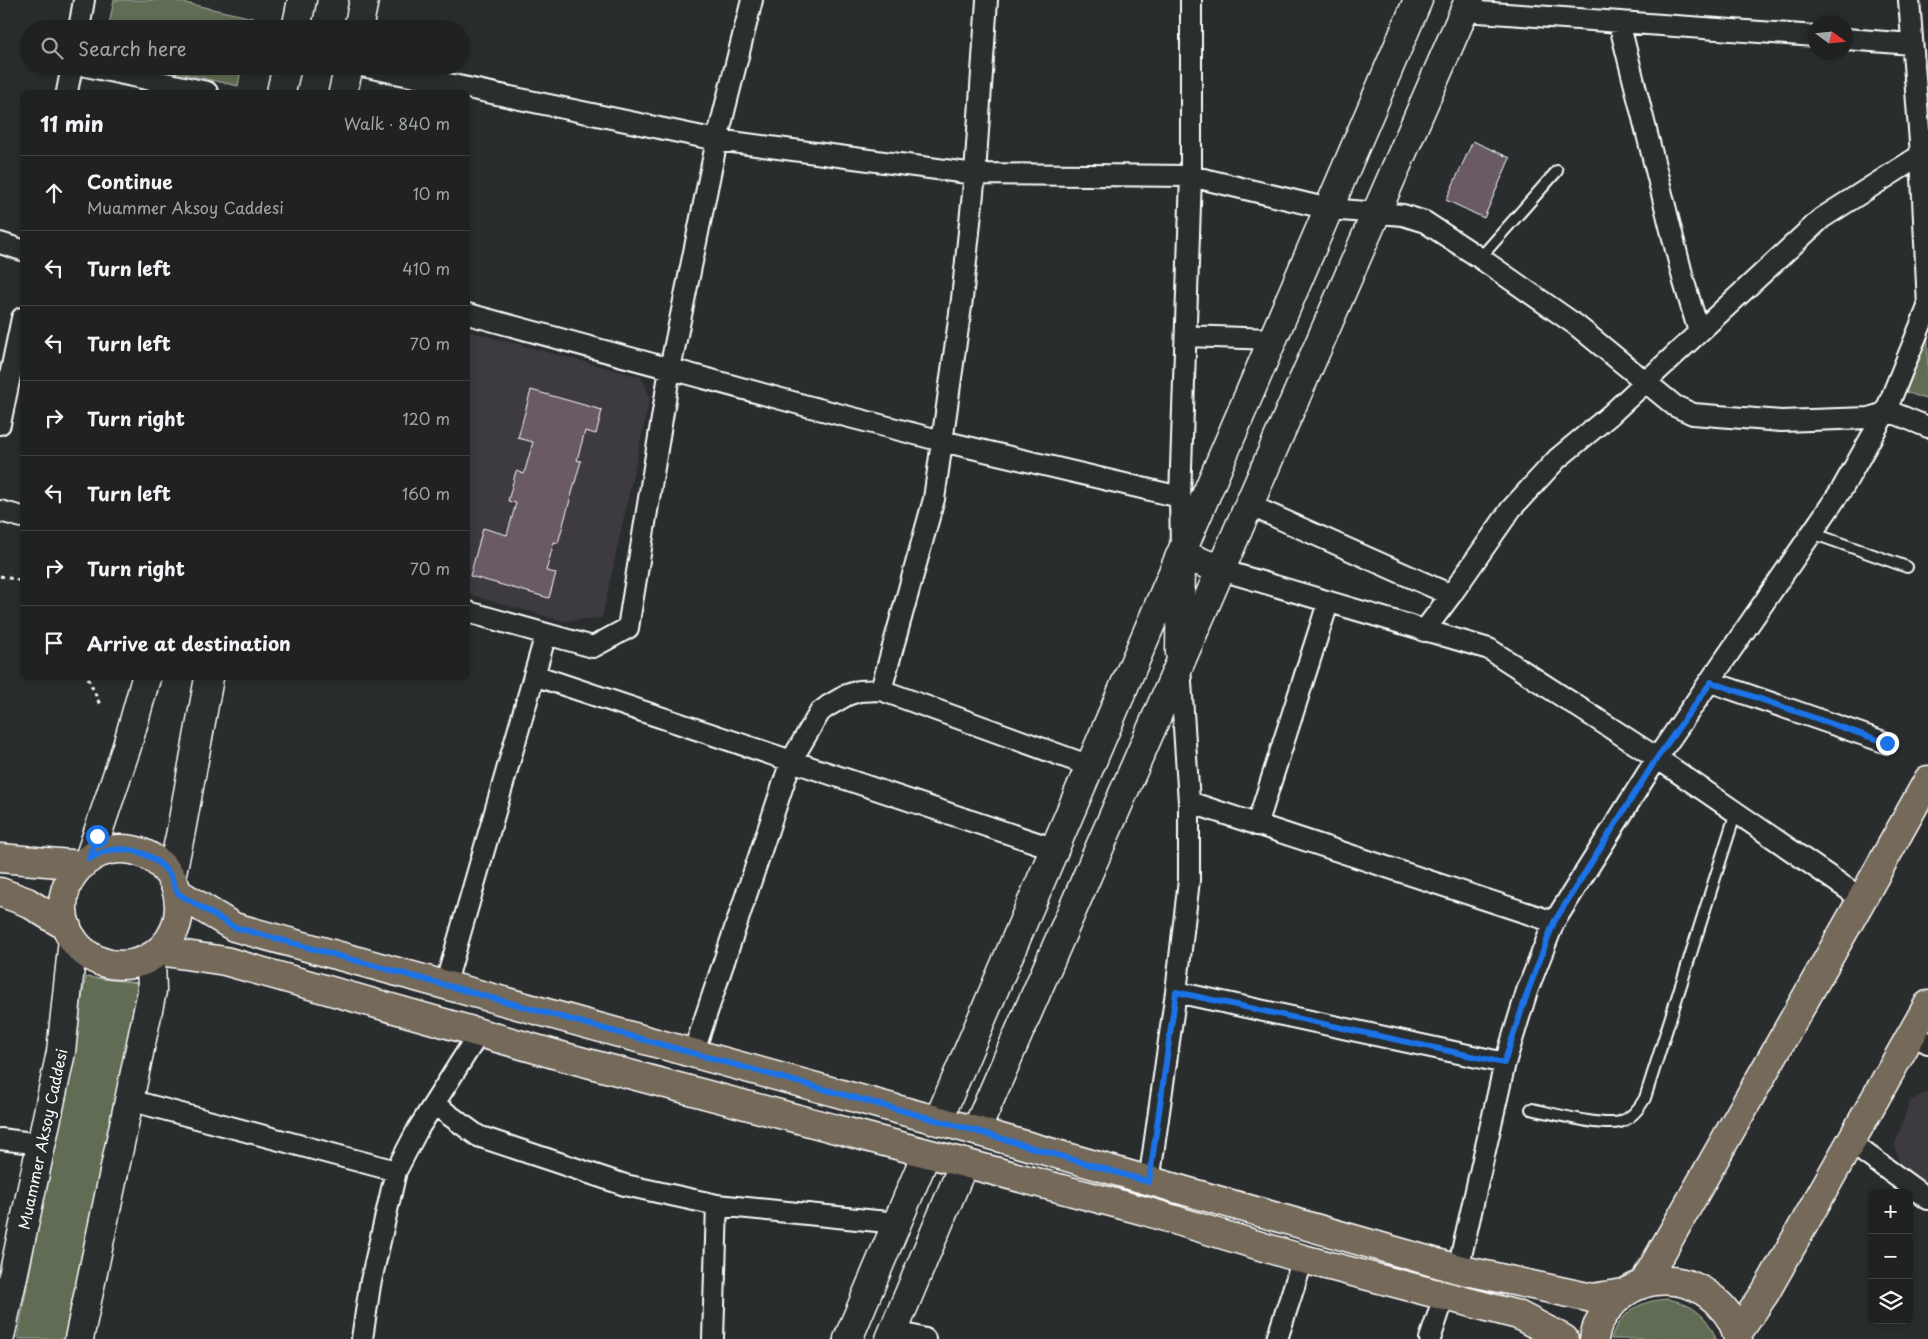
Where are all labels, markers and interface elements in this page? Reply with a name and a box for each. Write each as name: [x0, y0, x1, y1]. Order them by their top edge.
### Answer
north arrow: [1808, 15, 1853, 60]
search box: [20, 20, 470, 75]
icon: search: [38, 34, 66, 62]
text: Search here: [78, 34, 187, 62]
text: 11 min: [40, 107, 104, 139]
text: Walk · 840 m: [344, 111, 450, 135]
text: Continue: [87, 167, 173, 195]
icon: ahead: [40, 179, 68, 207]
text: 10 m: [413, 181, 450, 205]
text: Muammer Aksoy Caddesi: [87, 195, 284, 219]
icon: left: [40, 254, 68, 282]
text: Turn left: [87, 254, 171, 282]
text: 410 m: [402, 256, 450, 280]
icon: left: [40, 329, 68, 357]
text: Turn left: [87, 329, 171, 357]
text: 70 m: [410, 331, 450, 355]
icon: right: [40, 404, 68, 432]
text: Turn right: [87, 404, 185, 432]
text: 120 m: [403, 406, 450, 430]
icon: left: [40, 479, 68, 507]
text: Turn left: [87, 479, 171, 507]
text: 160 m: [402, 481, 450, 505]
icon: right: [40, 554, 68, 582]
text: Turn right: [87, 554, 185, 582]
text: 70 m: [410, 556, 450, 580]
icon: arrive: [40, 629, 68, 657]
text: Arrive at destination: [87, 629, 291, 657]
route end: [1876, 732, 1899, 755]
route start: [86, 825, 109, 848]
street label: Muammer Aksoy Caddesi: [12, 1046, 72, 1232]
map controls: [1868, 1189, 1913, 1324]
button: +: [1868, 1189, 1913, 1234]
button: −: [1868, 1234, 1913, 1279]
button: layers: [1868, 1279, 1913, 1324]

